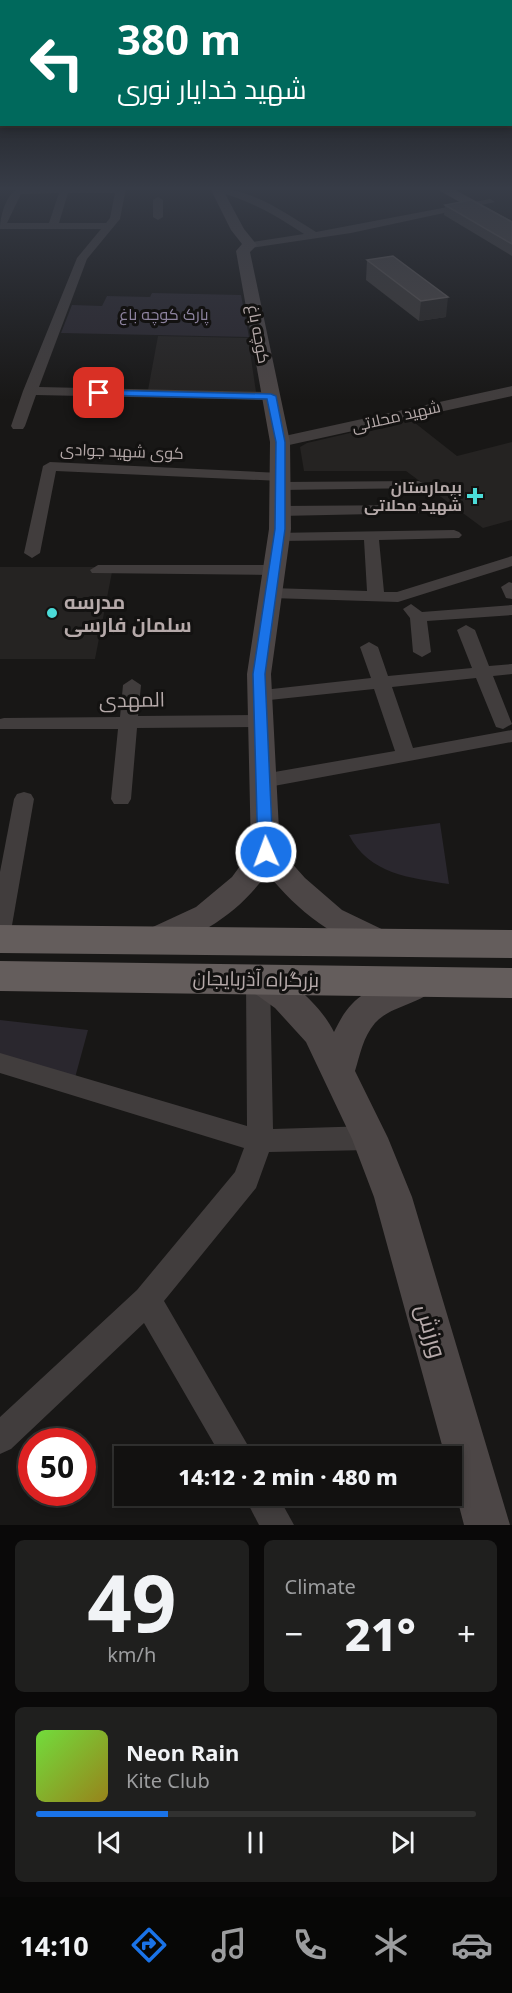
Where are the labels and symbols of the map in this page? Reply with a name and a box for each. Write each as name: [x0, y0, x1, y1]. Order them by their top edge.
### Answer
park label: پارک کوچه باغ: [119, 303, 209, 326]
street label: کوچه باغ: [242, 303, 275, 365]
pin: [73, 367, 124, 418]
street label: شهید محلاتی: [350, 395, 442, 437]
street label: کوی شهید جوادی: [60, 438, 184, 464]
place label: بیمارستان شهید محلاتی: [364, 476, 462, 516]
marker: بیمارستان شهید محلاتی: [466, 487, 484, 505]
place label: مدرسه سلمان فارسی: [64, 588, 192, 638]
marker: مدرسه سلمان فارسی: [45, 606, 59, 620]
street label: المهدی: [99, 685, 165, 714]
position arrow: [234, 820, 298, 884]
street label: بزرگراه آذربایجان: [193, 964, 320, 993]
street label: ورزش: [409, 1300, 456, 1361]
speed limit sign: 50: [18, 1428, 96, 1506]

